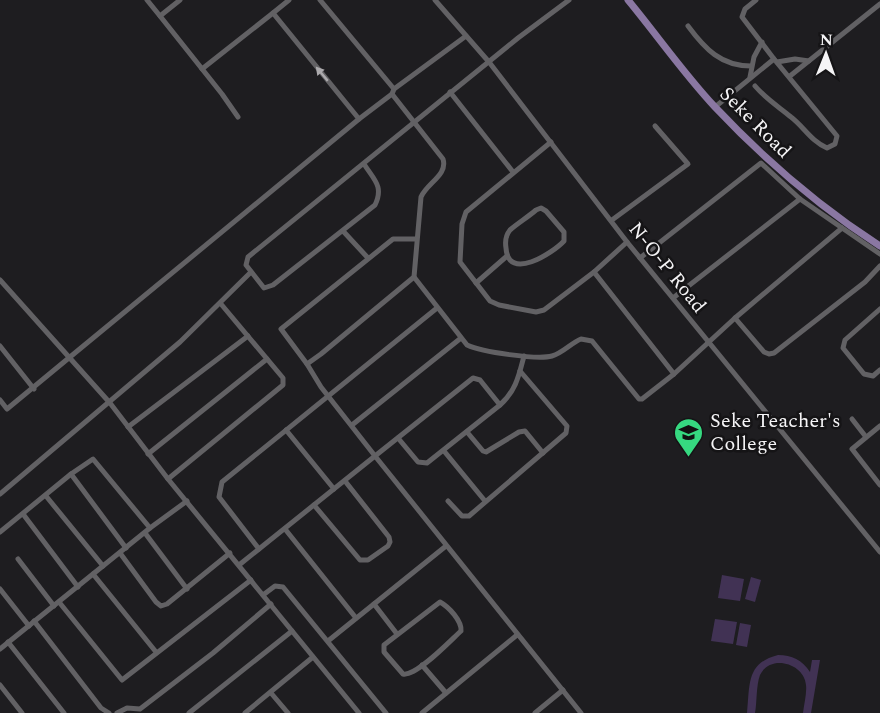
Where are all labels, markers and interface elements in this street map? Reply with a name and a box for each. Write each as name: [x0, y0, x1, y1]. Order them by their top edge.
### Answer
north arrow: [796, 24, 856, 84]
text: N: [820, 28, 833, 52]
one-way arrow: [315, 66, 328, 82]
street label: Seke Road: [712, 80, 798, 166]
street label: N-O-P Road: [621, 215, 713, 320]
place label: Seke Teacher's College: [710, 406, 841, 459]
school or university icon: Seke Teacher's College: [673, 416, 705, 458]

